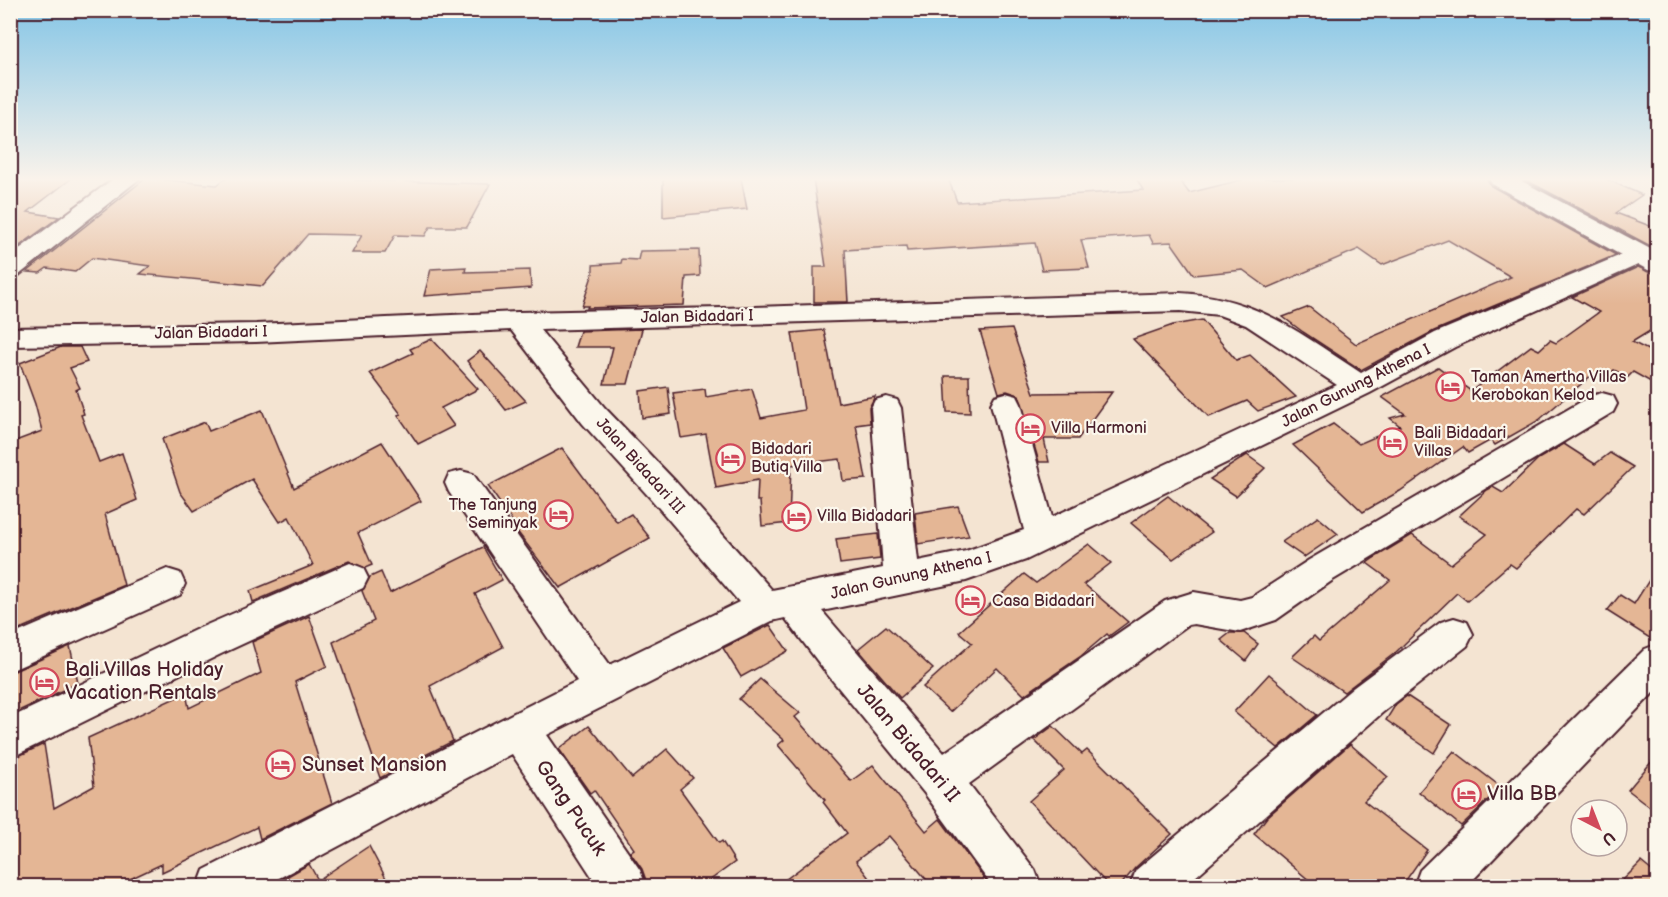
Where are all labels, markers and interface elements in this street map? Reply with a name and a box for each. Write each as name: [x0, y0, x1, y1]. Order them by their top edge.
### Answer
street label: Jalan Bidadari I: [640, 307, 754, 327]
street label: Jalan Bidadari I: [154, 323, 268, 343]
street label: Jalan Gunung Athena I: [1278, 340, 1434, 432]
place label: Taman Amertha Villas Kerobokan Kelod: [1471, 368, 1626, 405]
hotel icon: Taman Amertha Villas Kerobokan Kelod: [1434, 370, 1466, 402]
hotel icon: Villa Harmoni: [1014, 412, 1046, 444]
street label: Jalan Bidadari III: [592, 414, 688, 518]
place label: Villa Harmoni: [1051, 419, 1147, 438]
place label: Bali Bidadari Villas: [1414, 424, 1506, 461]
hotel icon: Bali Bidadari Villas: [1377, 426, 1409, 458]
place label: Bidadari Butiq Villa: [751, 440, 822, 477]
hotel icon: Bidadari Butiq Villa: [714, 442, 746, 474]
place label: The Tanjung Seminyak: [449, 496, 537, 533]
hotel icon: The Tanjung Seminyak: [542, 498, 574, 530]
hotel icon: Villa Bidadari: [780, 500, 812, 532]
place label: Villa Bidadari: [817, 507, 912, 526]
street label: Jalan Gunung Athena I: [829, 548, 993, 604]
hotel icon: Casa Bidadari: [955, 585, 987, 617]
place label: Casa Bidadari: [992, 592, 1094, 611]
place label: Bali Villas Holiday Vacation Rentals: [65, 658, 223, 705]
hotel icon: Bali Villas Holiday Vacation Rentals: [28, 666, 60, 698]
street label: Jalan Bidadari II: [851, 679, 965, 807]
hotel icon: Sunset Mansion: [265, 749, 297, 781]
place label: Sunset Mansion: [302, 753, 447, 777]
street label: Gang Pucuk: [530, 756, 612, 860]
hotel icon: Villa BB: [1450, 778, 1482, 810]
place label: Villa BB: [1487, 782, 1557, 806]
north arrow: [1569, 798, 1629, 858]
text: U: [1597, 827, 1619, 849]

